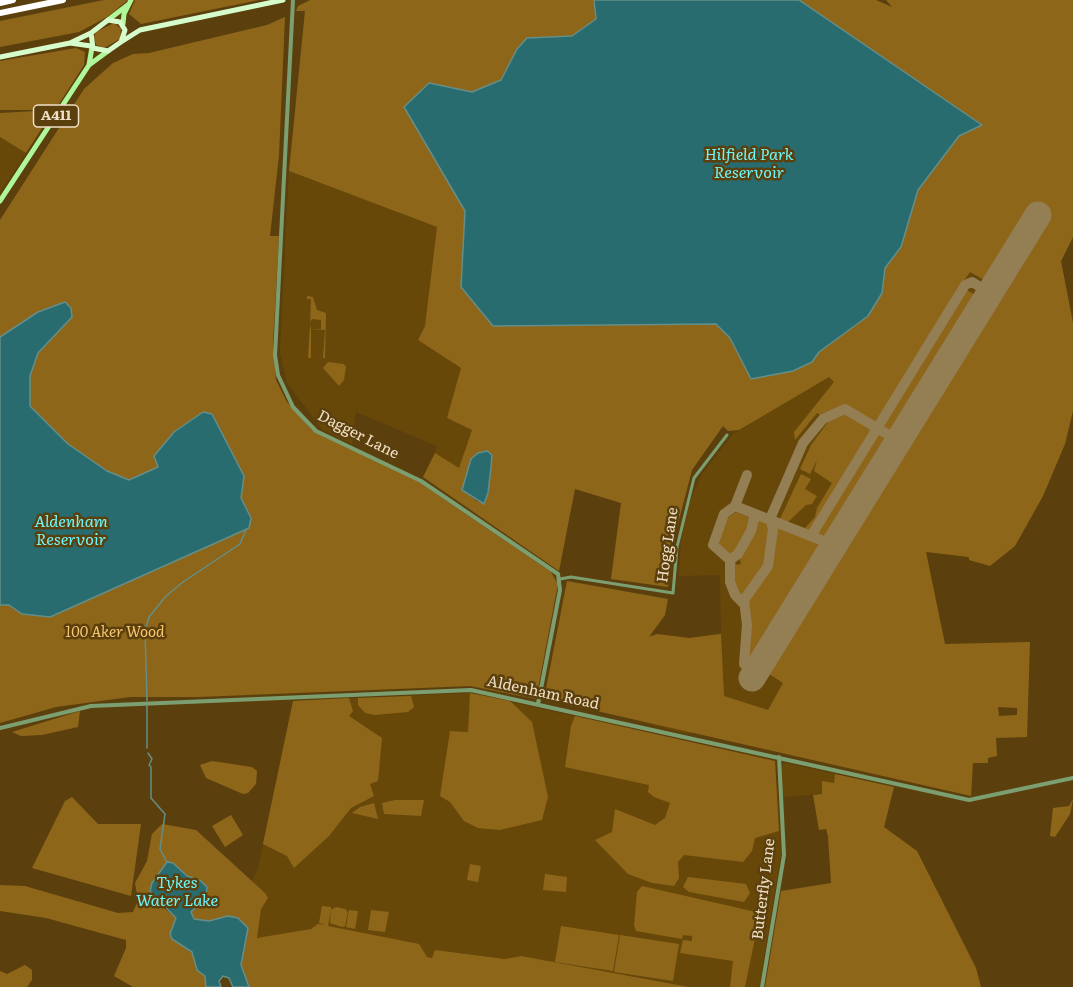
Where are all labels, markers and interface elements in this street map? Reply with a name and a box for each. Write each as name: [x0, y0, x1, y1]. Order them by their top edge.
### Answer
road number: A411: [34, 105, 78, 127]
water label: Hilfield Park Reservoir: [704, 145, 794, 183]
street label: Dagger Lane: [314, 407, 402, 463]
street label: Hogg Lane: [654, 506, 682, 584]
water label: Aldenham Reservoir: [34, 512, 108, 550]
park label: 100 Aker Wood: [65, 624, 165, 642]
street label: Aldenham Road: [485, 672, 601, 714]
street label: Butterfly Lane: [749, 837, 779, 941]
water label: Tykes Water Lake: [136, 873, 218, 911]

